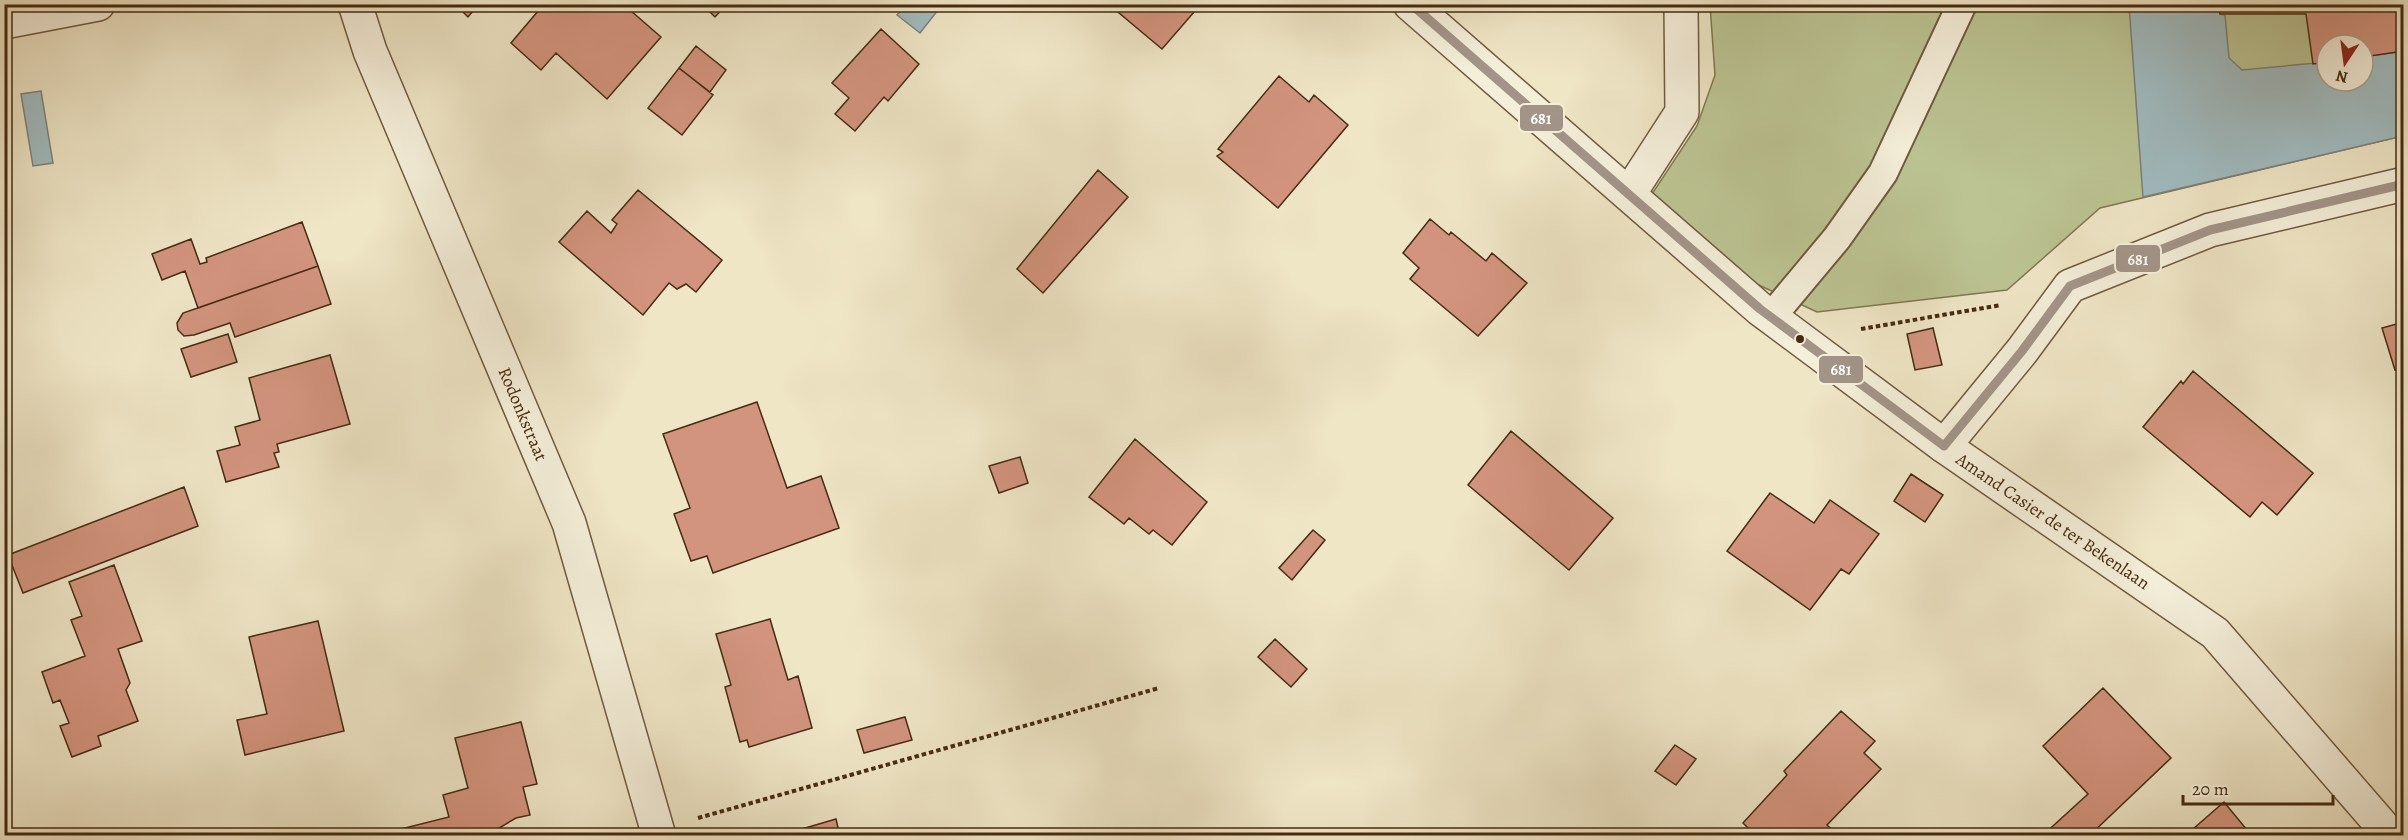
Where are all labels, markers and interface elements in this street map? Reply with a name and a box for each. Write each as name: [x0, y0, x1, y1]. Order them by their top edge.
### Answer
north arrow: [2315, 33, 2375, 93]
text: N: [2333, 65, 2350, 89]
line badge: 681: [1519, 104, 1564, 132]
text: 681: [1531, 108, 1552, 130]
line badge: 681: [2115, 244, 2161, 273]
text: 681: [2128, 249, 2149, 271]
unlabelled marker: [1794, 333, 1806, 345]
line badge: 681: [1818, 355, 1864, 384]
text: 681: [1831, 359, 1852, 381]
street label: Rodonkstraat: [493, 364, 554, 465]
street label: Amand Casier de ter Bekenlaan: [1951, 446, 2155, 595]
scale bar: [2183, 768, 2333, 806]
text: 20 m: [2192, 777, 2229, 801]

